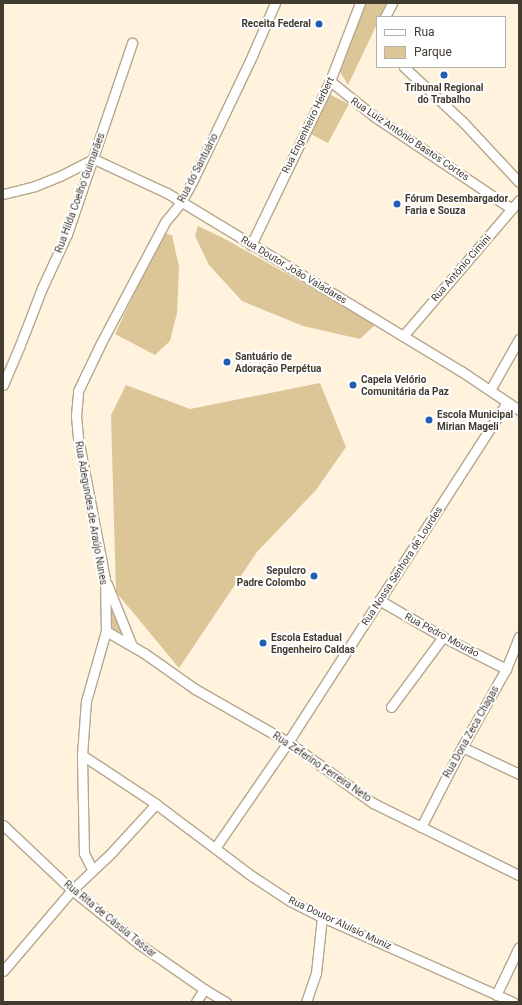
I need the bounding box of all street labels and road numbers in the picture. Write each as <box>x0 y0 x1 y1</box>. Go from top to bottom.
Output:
street label: Rua Engenheiro Herbert <box>279 75 337 175</box>
street label: Rua Luiz Antônio Bastos Cortes <box>349 95 471 183</box>
street label: Rua Hilda Coelho Guimarães <box>53 131 107 255</box>
street label: Rua do Santuário <box>175 131 221 205</box>
street label: Rua Antônio Cimini <box>429 232 493 304</box>
street label: Rua Doutor João Valadares <box>239 234 349 306</box>
street label: Rua Adegundes de Araújo Nunes <box>72 440 110 586</box>
street label: Rua Nossa Senhora de Lourdes <box>359 504 445 628</box>
street label: Rua Pedro Mourão <box>403 610 481 660</box>
street label: Rua Dona Zeca Chagas <box>441 684 501 780</box>
street label: Rua Zeferino Ferreira Neto <box>270 729 374 805</box>
street label: Rua Rita de Cássia Tassar <box>61 878 159 960</box>
street label: Rua Doutor Aluísio Muniz <box>287 894 393 952</box>

